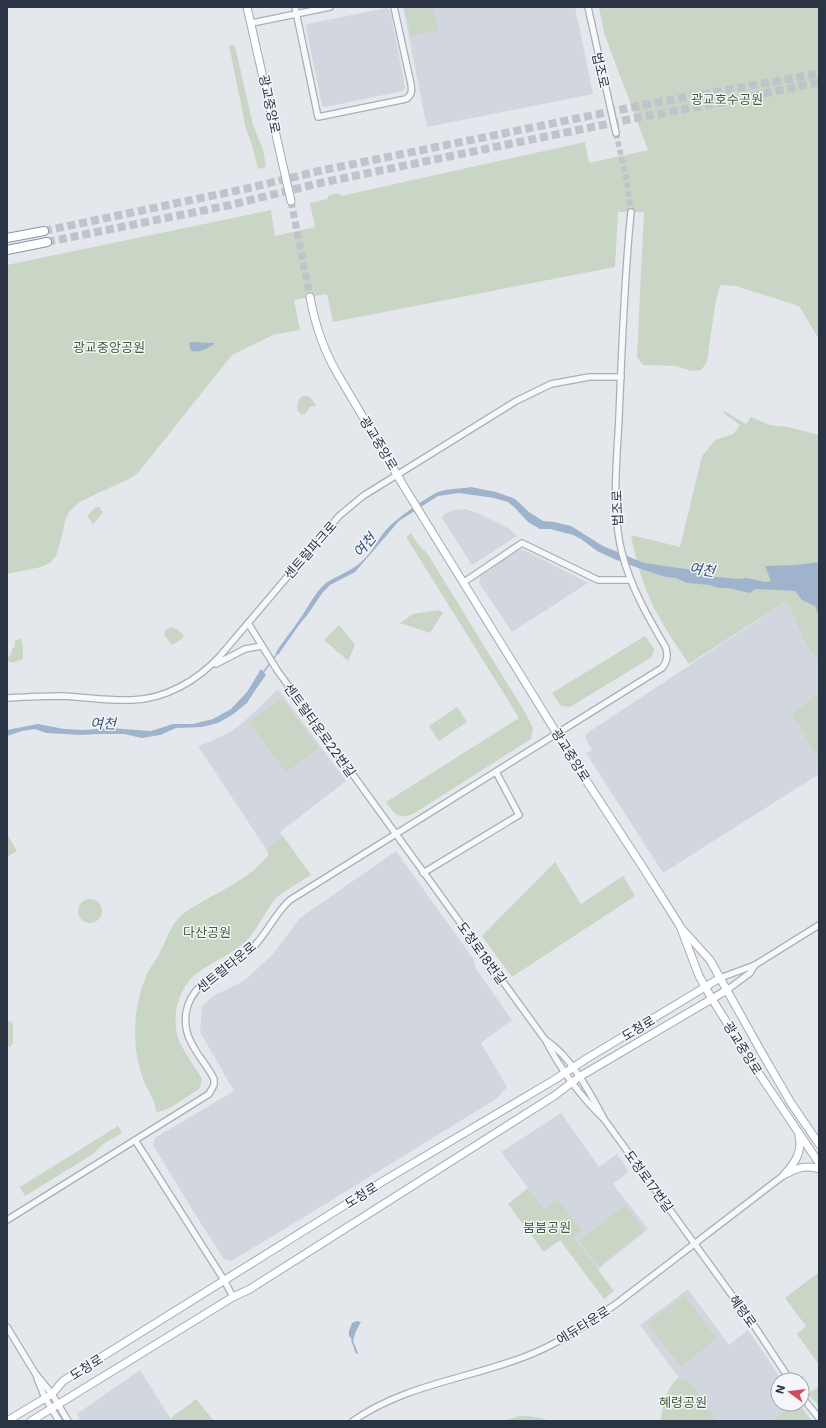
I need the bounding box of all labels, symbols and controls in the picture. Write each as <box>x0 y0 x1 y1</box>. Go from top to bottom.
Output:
street label: 법조로 <box>589 51 613 89</box>
street label: 광교중앙로 <box>256 73 284 135</box>
park label: 광교호수공원 <box>691 91 763 107</box>
park label: 광교중앙공원 <box>73 339 145 355</box>
street label: 광교중앙로 <box>357 413 401 473</box>
street label: 법조로 <box>608 490 626 526</box>
street label: 센트럴파크로 <box>280 518 340 582</box>
water label: 여천 <box>349 529 380 560</box>
water label: 여천 <box>688 559 717 580</box>
street label: 센트럴타운로22번길 <box>281 680 359 780</box>
water label: 여천 <box>90 714 117 732</box>
street label: 광교중앙로 <box>548 725 594 785</box>
street label: 도청로18번길 <box>454 919 510 987</box>
park label: 다산공원 <box>183 924 231 940</box>
street label: 센트럴타운로 <box>193 938 259 996</box>
street label: 도청로 <box>618 1012 658 1044</box>
street label: 광교중앙로 <box>720 1018 766 1078</box>
street label: 도청로17번길 <box>621 1147 677 1215</box>
street label: 도청로 <box>342 1179 380 1211</box>
park label: 붐붐공원 <box>523 1219 571 1235</box>
street label: 혜령로 <box>726 1292 760 1330</box>
street label: 에듀타운로 <box>553 1302 613 1348</box>
street label: 도청로 <box>67 1351 105 1383</box>
north arrow <box>770 1372 810 1412</box>
text: N <box>772 1384 788 1395</box>
park label: 혜령공원 <box>659 1394 707 1410</box>

